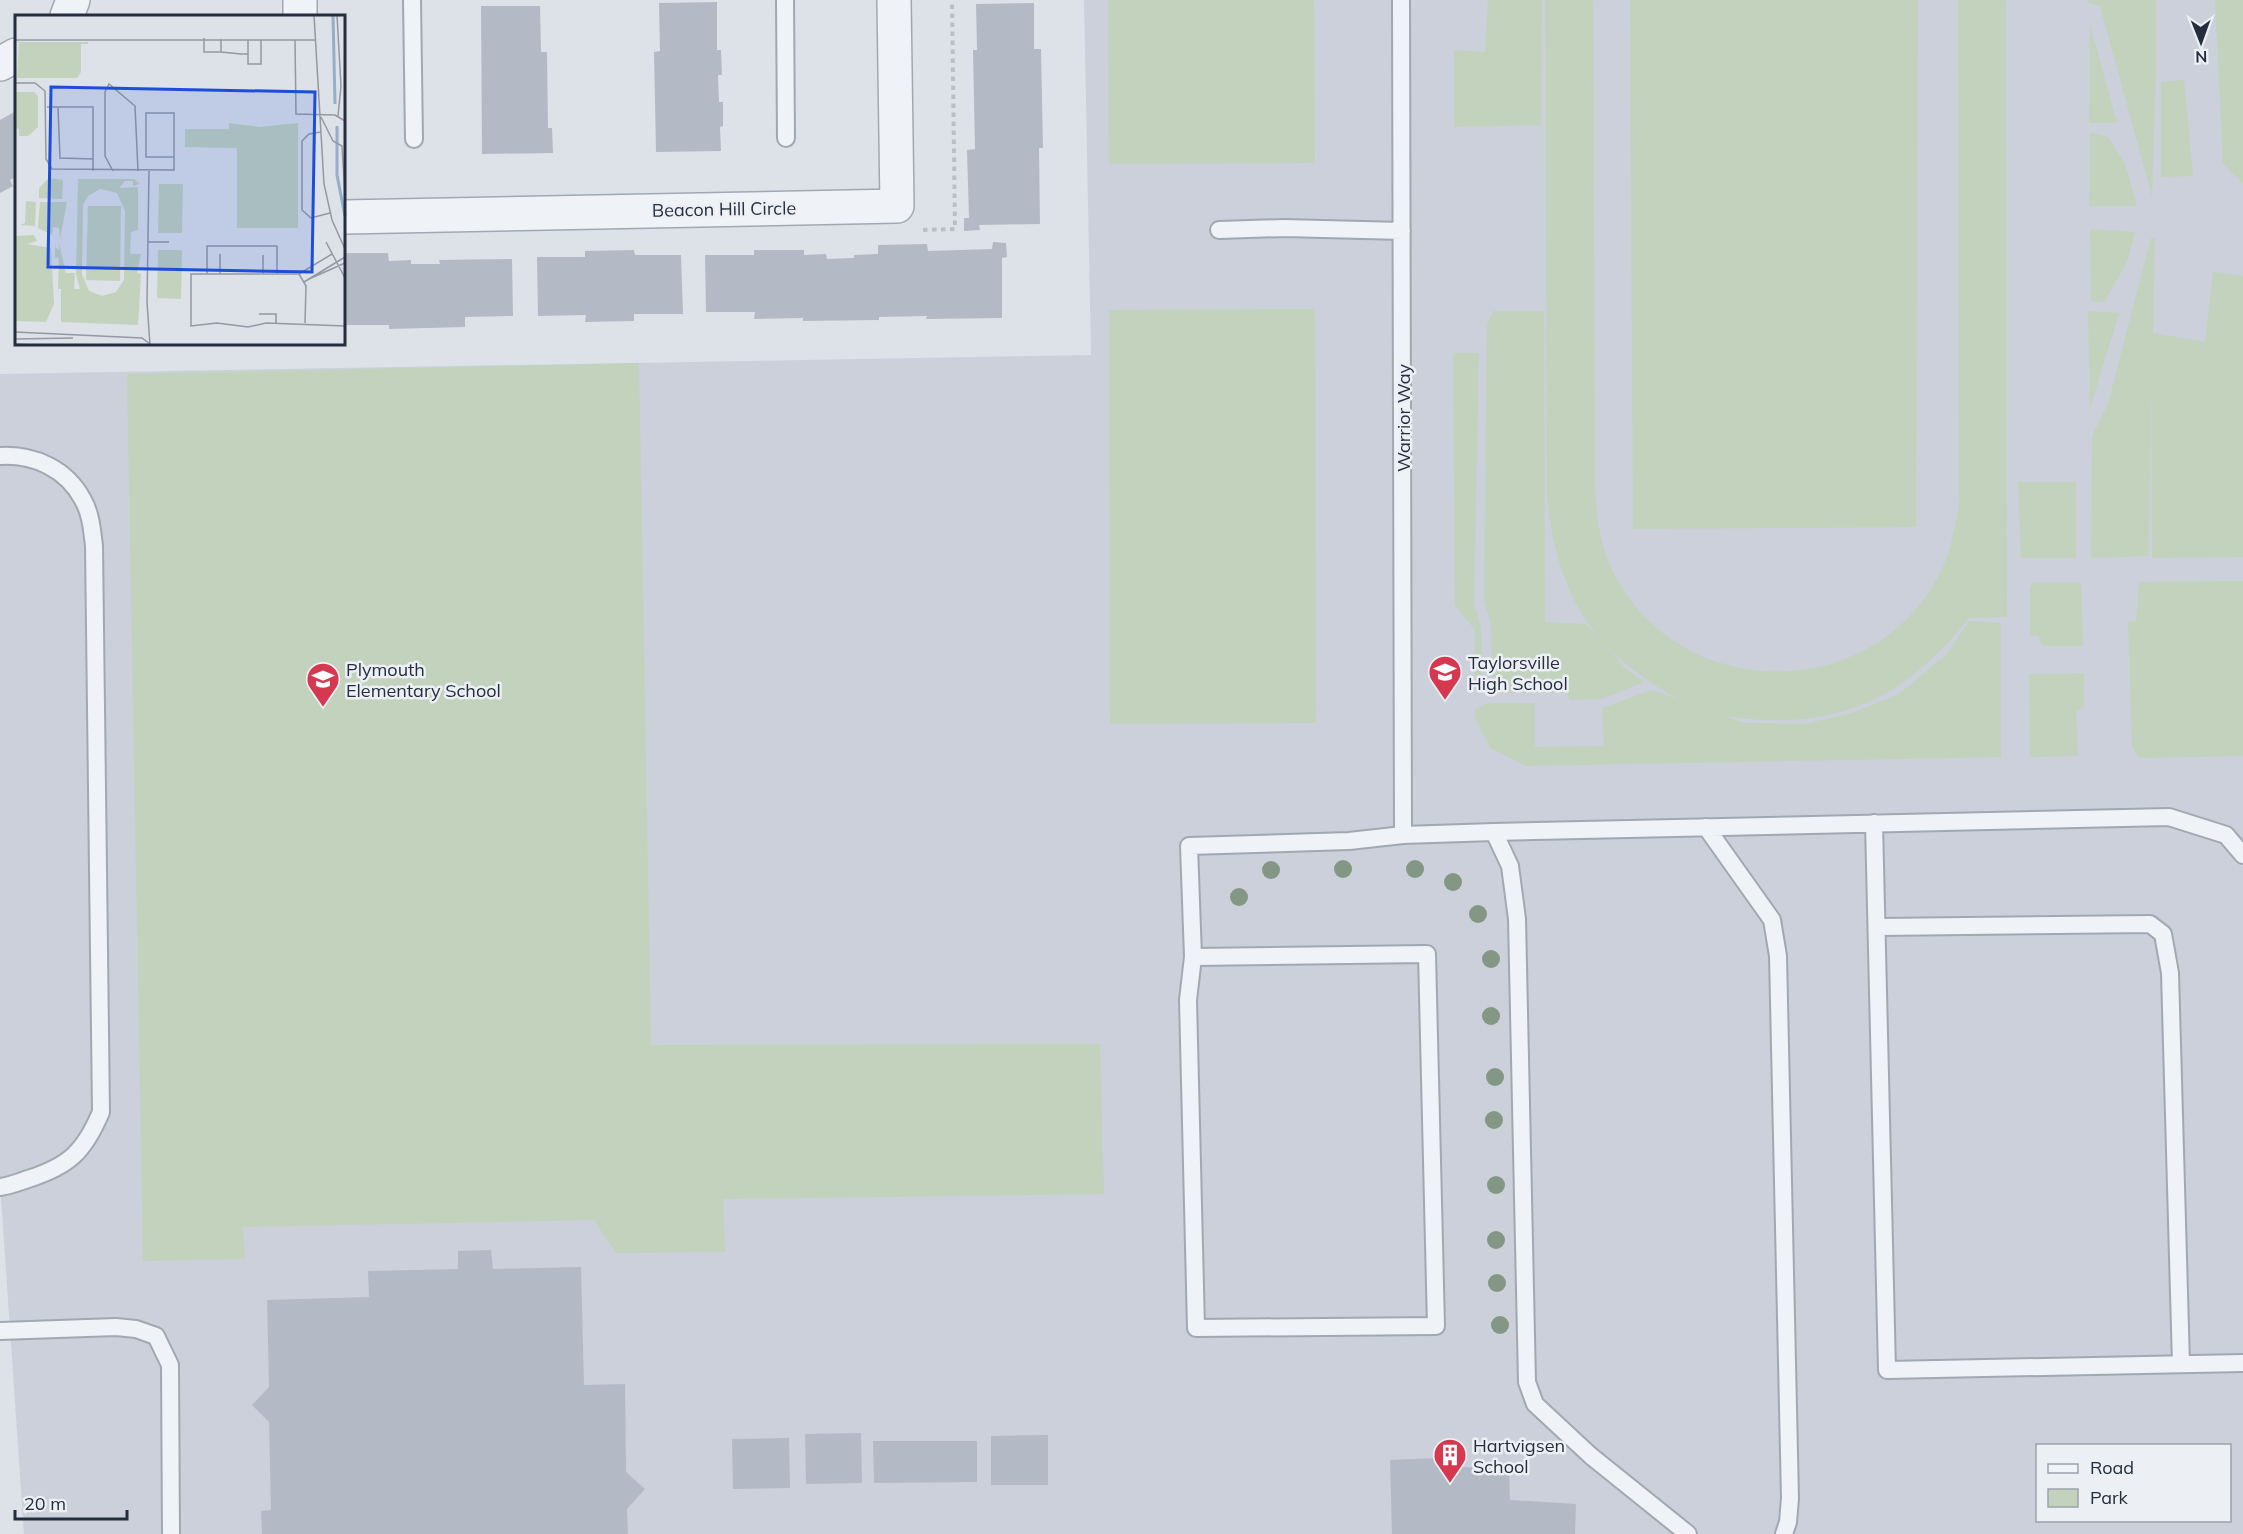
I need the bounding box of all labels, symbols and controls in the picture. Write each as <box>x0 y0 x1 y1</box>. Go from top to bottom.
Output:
north arrow <box>2171 12 2231 72</box>
inset map <box>15 15 345 345</box>
text: N <box>2195 47 2207 67</box>
street label: Beacon Hill Circle <box>652 196 796 222</box>
street label: Warrior Way <box>1392 364 1415 472</box>
place label: Taylorsville High School <box>1468 651 1568 695</box>
school or university icon: Taylorsville High School <box>1427 654 1463 701</box>
place label: Plymouth Elementary School <box>346 658 501 702</box>
school or university icon: Plymouth Elementary School <box>305 661 341 708</box>
place label: Hartvigsen School <box>1473 1434 1565 1478</box>
building icon: Hartvigsen School <box>1432 1437 1468 1484</box>
legend <box>2036 1444 2231 1522</box>
text: Road <box>2090 1456 2134 1479</box>
scale bar <box>15 1483 128 1521</box>
text: Park <box>2090 1486 2129 1509</box>
text: 20 m <box>24 1492 66 1515</box>

